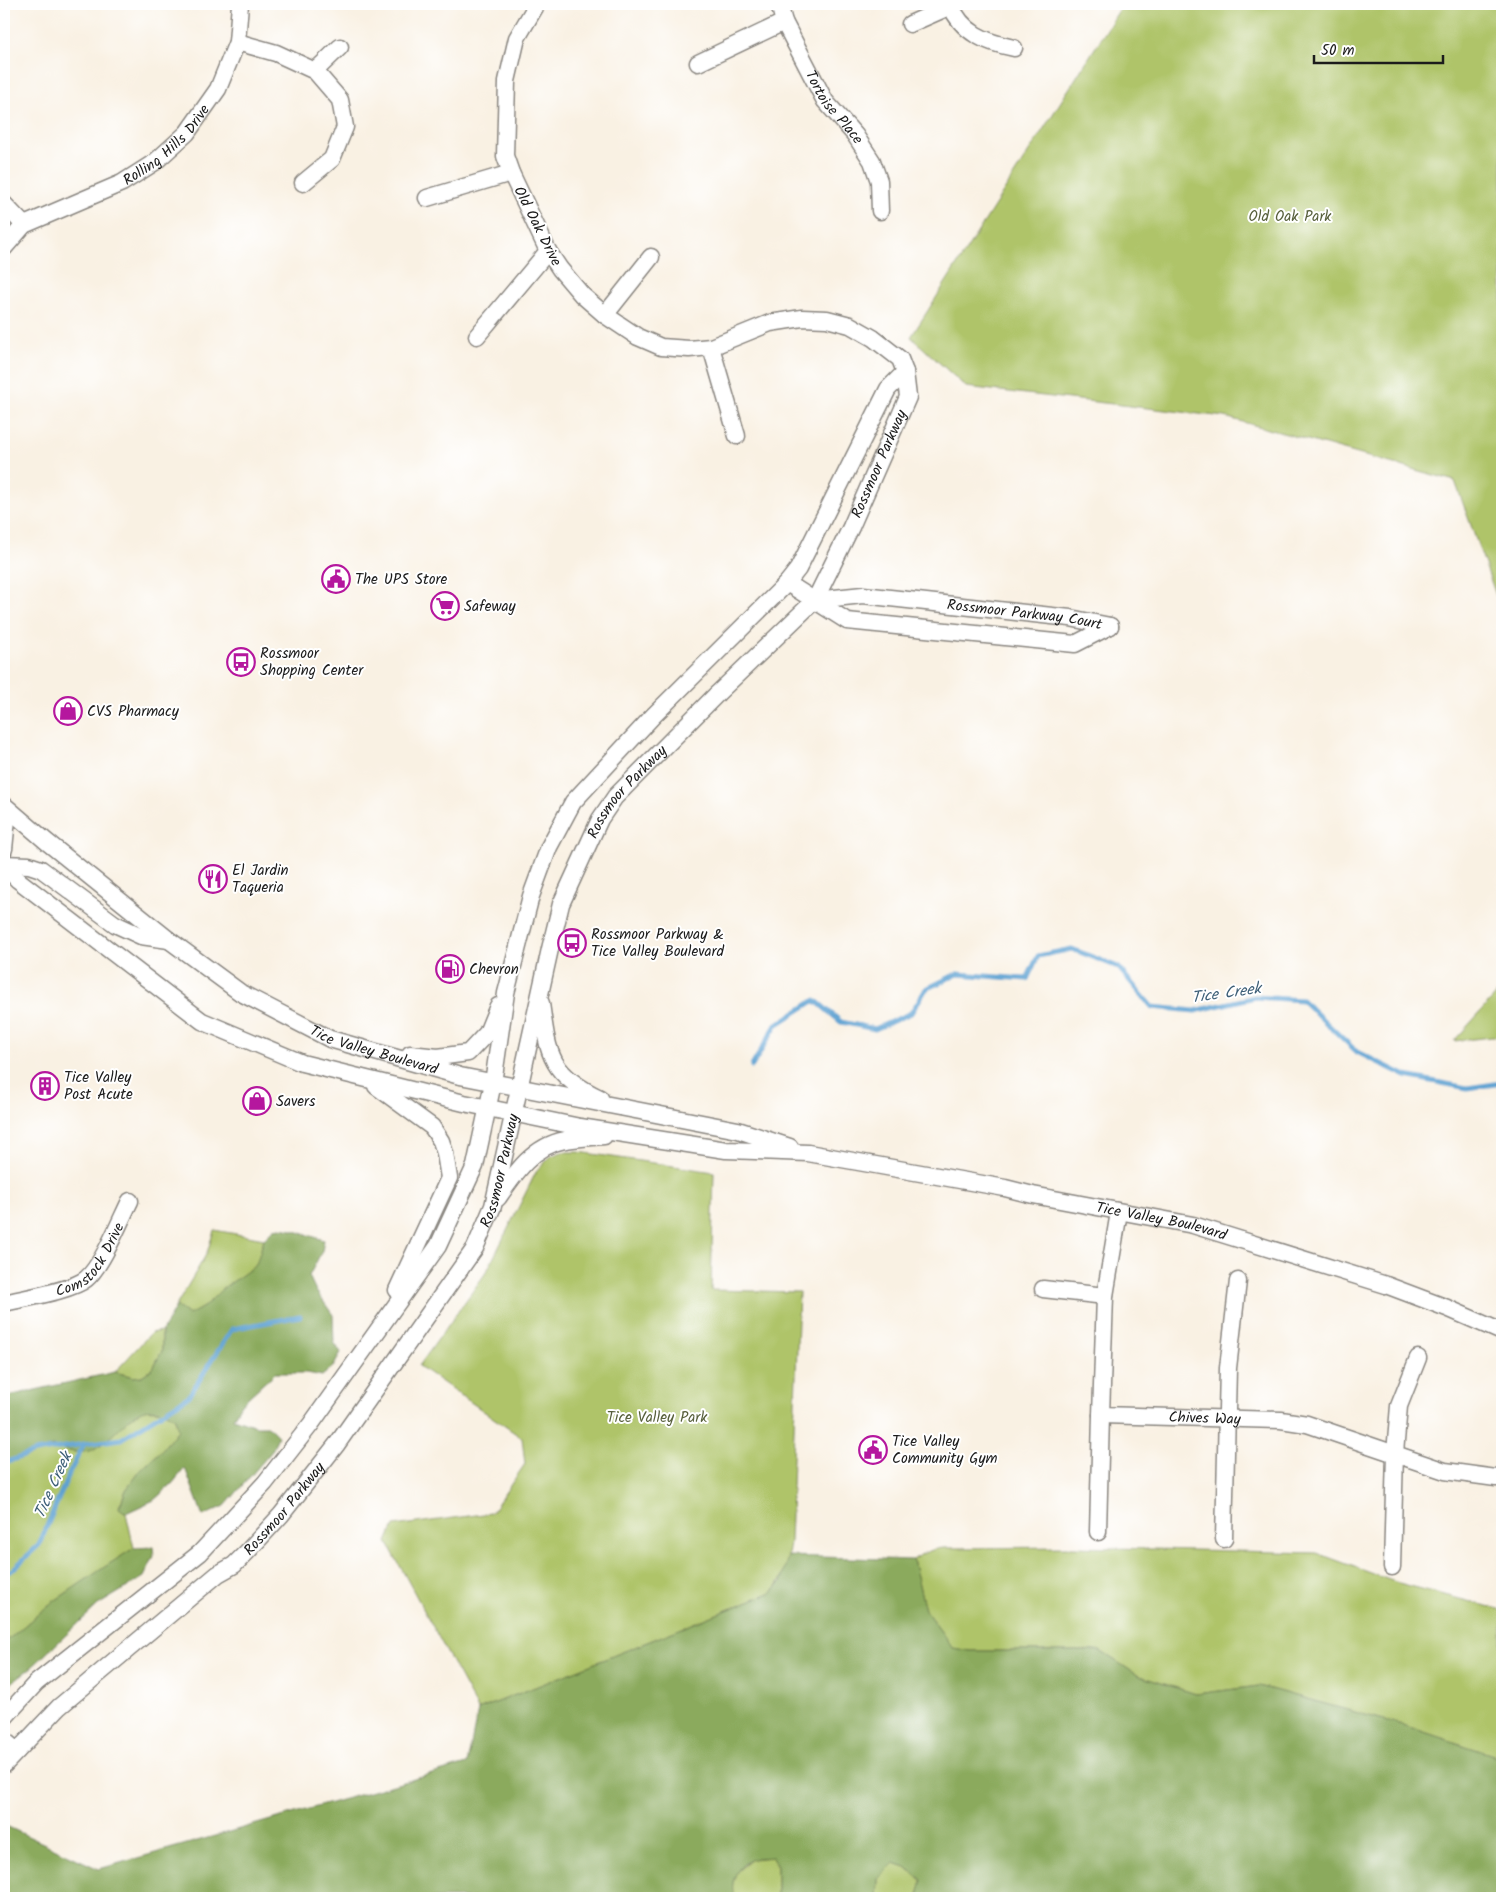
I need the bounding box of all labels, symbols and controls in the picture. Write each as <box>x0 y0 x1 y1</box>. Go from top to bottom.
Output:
scale bar <box>1314 32 1442 64</box>
text: 50 m <box>1321 39 1355 63</box>
street label: Tortoise Place <box>798 66 869 150</box>
street label: Rolling Hills Drive <box>118 100 217 193</box>
street label: Old Oak Drive <box>507 182 568 271</box>
park label: Old Oak Park <box>1249 205 1332 229</box>
street label: Rossmoor Parkway <box>845 405 914 522</box>
public building icon: The UPS Store <box>321 564 351 594</box>
place label: The UPS Store <box>355 568 447 592</box>
supermarket icon: Safeway <box>430 591 460 621</box>
street label: Rossmoor Parkway Court <box>946 593 1104 637</box>
place label: Safeway <box>464 595 517 619</box>
place label: Rossmoor Shopping Center <box>260 642 364 683</box>
bus stop icon: Rossmoor Shopping Center <box>226 647 256 677</box>
shop icon: CVS Pharmacy <box>53 696 83 726</box>
place label: CVS Pharmacy <box>87 700 180 724</box>
street label: Rossmoor Parkway <box>582 739 674 843</box>
place label: El Jardin Taqueria <box>232 859 289 900</box>
restaurant icon: El Jardin Taqueria <box>198 864 228 894</box>
place label: Rossmoor Parkway & Tice Valley Boulevard <box>591 923 725 964</box>
bus stop icon: Rossmoor Parkway & Tice Valley Boulevard <box>557 928 587 958</box>
fuel station icon: Chevron <box>435 954 465 984</box>
place label: Chevron <box>469 958 519 982</box>
water label: Tice Creek <box>1190 976 1265 1011</box>
street label: Tice Valley Boulevard <box>305 1019 441 1082</box>
place label: Tice Valley Post Acute <box>64 1066 133 1107</box>
building icon: Tice Valley Post Acute <box>30 1071 60 1101</box>
shop icon: Savers <box>242 1086 272 1116</box>
place label: Savers <box>276 1090 316 1114</box>
street label: Rossmoor Parkway <box>474 1111 526 1232</box>
street label: Tice Valley Boulevard <box>1094 1196 1230 1248</box>
street label: Comstock Drive <box>53 1219 131 1304</box>
park label: Tice Valley Park <box>607 1406 708 1430</box>
street label: Chives Way <box>1168 1406 1242 1432</box>
place label: Tice Valley Community Gym <box>892 1430 997 1471</box>
public building icon: Tice Valley Community Gym <box>858 1435 888 1465</box>
water label: Tice Creek <box>28 1446 80 1523</box>
street label: Rossmoor Parkway <box>238 1456 332 1562</box>

